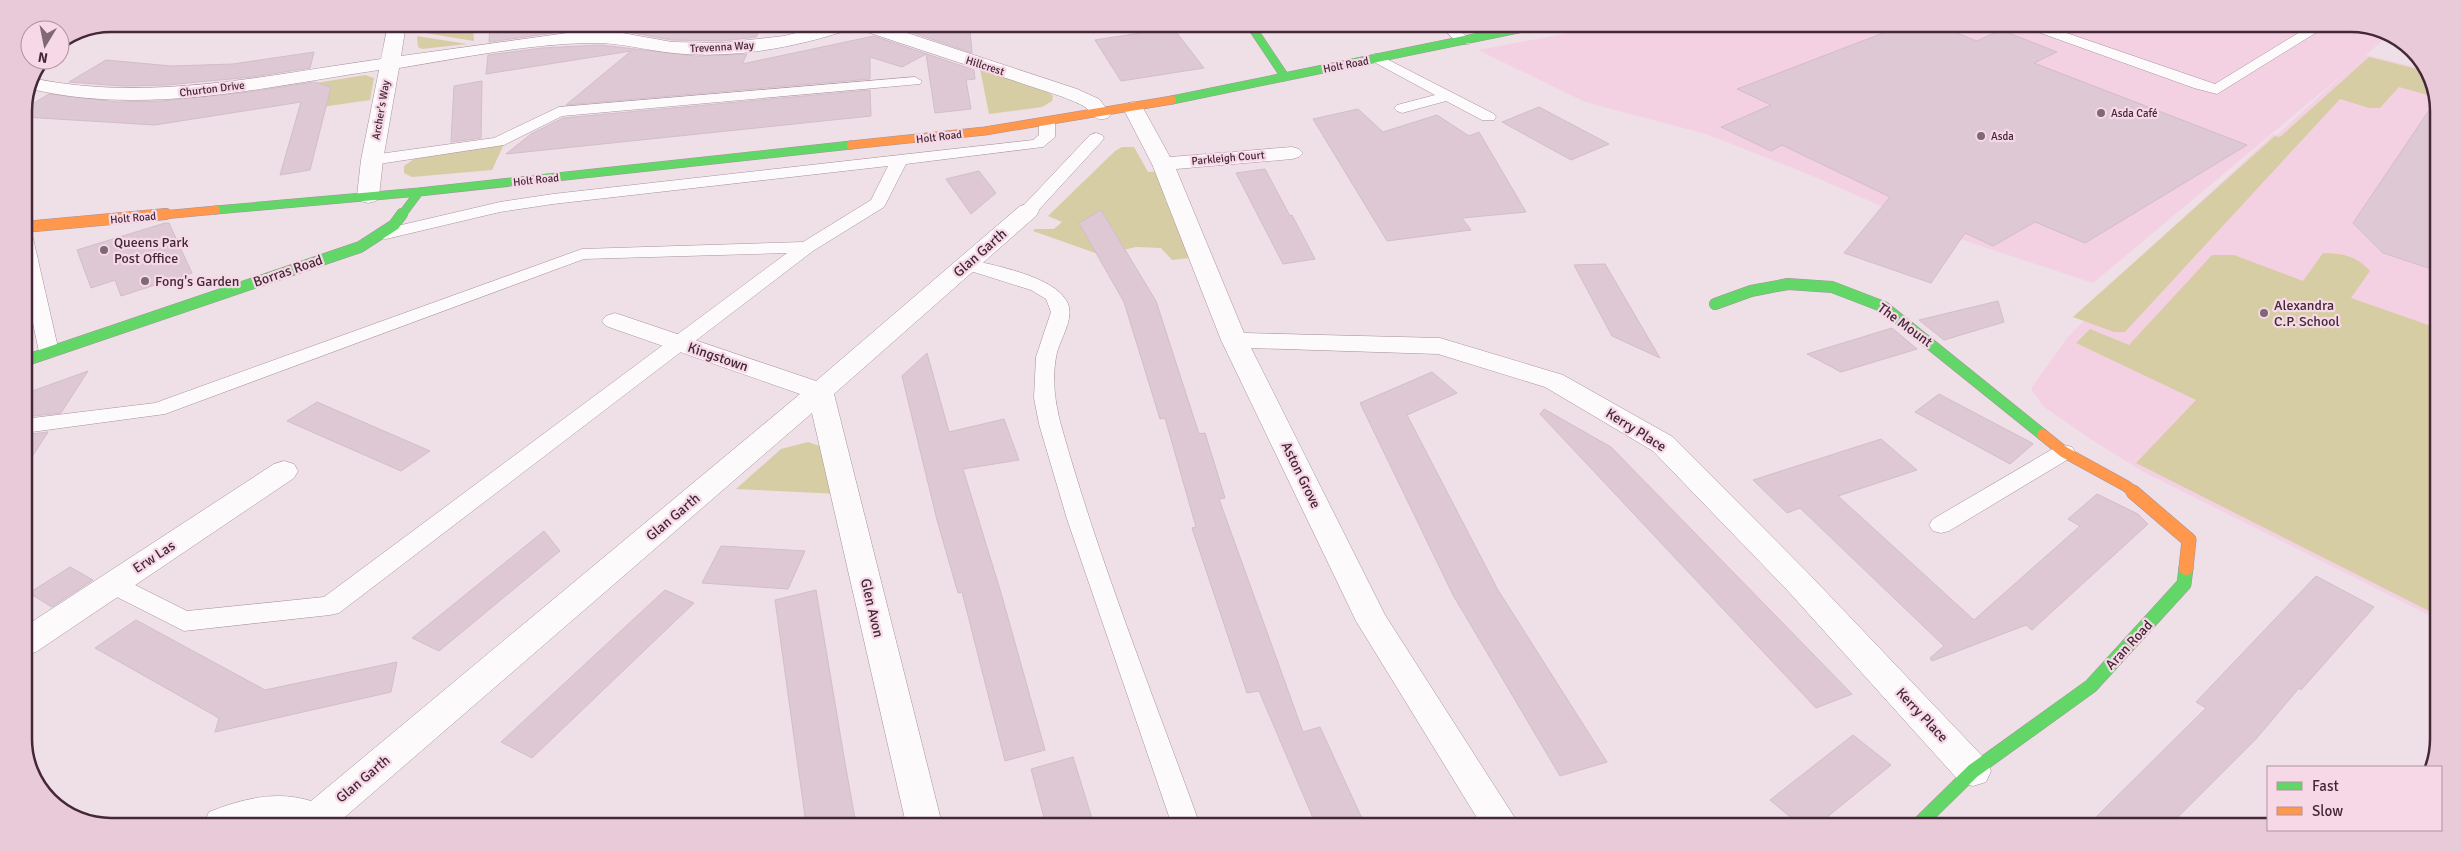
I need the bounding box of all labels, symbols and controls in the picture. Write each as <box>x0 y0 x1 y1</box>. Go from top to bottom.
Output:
north arrow <box>20 20 70 70</box>
street label: Trevenna Way <box>690 39 755 55</box>
text: N <box>37 48 49 67</box>
street label: Hillcrest <box>964 54 1006 78</box>
street label: Holt Road <box>1322 54 1370 76</box>
street label: Archer's Way <box>369 78 393 141</box>
street label: Churton Drive <box>179 79 245 99</box>
marker: Asda Café <box>2095 107 2107 119</box>
place label: Asda Café <box>2111 107 2158 120</box>
street label: Holt Road <box>915 128 963 146</box>
marker: Asda <box>1975 130 1987 142</box>
place label: Asda <box>1991 130 2014 143</box>
street label: Parkleigh Court <box>1191 148 1265 168</box>
street label: Holt Road <box>512 171 560 189</box>
street label: Holt Road <box>110 210 157 226</box>
street label: Glan Garth <box>950 225 1010 281</box>
place label: Queens Park Post Office <box>114 234 189 267</box>
marker: Queens Park Post Office <box>98 244 110 256</box>
street label: Borras Road <box>251 251 325 291</box>
place label: Fong's Garden <box>155 273 239 290</box>
marker: Fong's Garden <box>139 275 151 287</box>
place label: Alexandra C.P. School <box>2274 297 2340 330</box>
street label: The Mount <box>1874 299 1936 351</box>
marker: Alexandra C.P. School <box>2258 307 2270 319</box>
street label: Kingstown <box>685 339 751 375</box>
street label: Kerry Place <box>1603 405 1669 455</box>
street label: Aston Grove <box>1278 439 1324 511</box>
street label: Glan Garth <box>643 490 703 544</box>
street label: Erw Las <box>130 537 178 577</box>
street label: Glen Avon <box>857 577 887 639</box>
street label: Aran Road <box>2102 617 2156 673</box>
street label: Kerry Place <box>1893 684 1951 746</box>
street label: Glan Garth <box>333 752 393 806</box>
legend <box>2267 766 2442 831</box>
text: Fast <box>2312 777 2339 795</box>
text: Slow <box>2312 802 2343 820</box>

